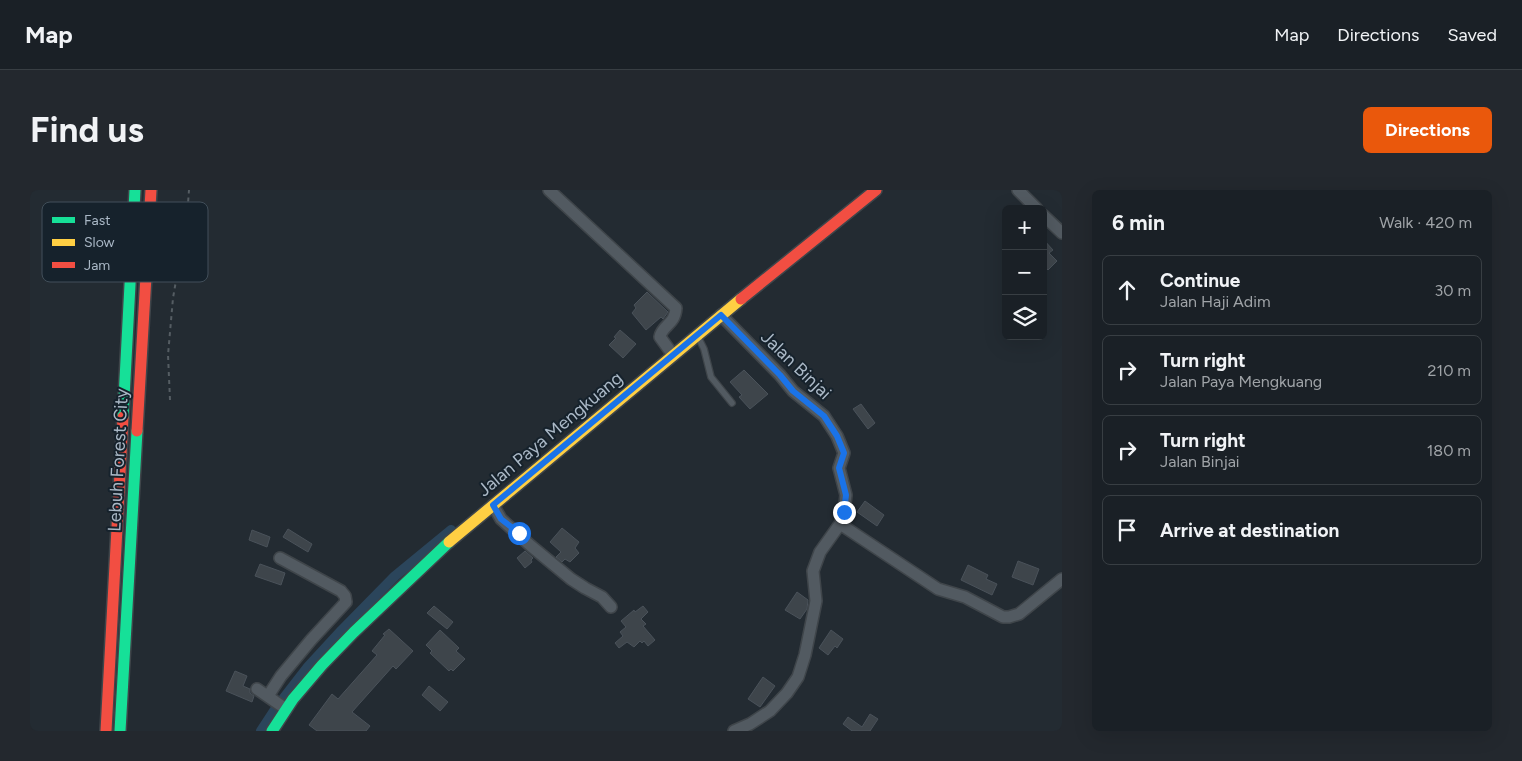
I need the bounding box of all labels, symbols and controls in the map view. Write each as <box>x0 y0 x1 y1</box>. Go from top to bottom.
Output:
text: Map <box>25 20 73 49</box>
text: Map <box>1274 24 1309 46</box>
text: Directions <box>1337 24 1419 46</box>
text: Saved <box>1447 24 1497 46</box>
button: Directions <box>1363 107 1492 153</box>
text: Find us <box>30 109 144 151</box>
legend <box>42 202 208 282</box>
map controls <box>1002 205 1047 340</box>
button: + <box>1002 205 1047 250</box>
text: 6 min <box>1112 210 1165 235</box>
text: Fast <box>84 212 110 229</box>
text: Walk · 420 m <box>1379 213 1472 232</box>
text: Slow <box>84 234 115 251</box>
button: − <box>1002 250 1047 295</box>
text: Jam <box>84 257 110 274</box>
text: Continue <box>1160 269 1240 292</box>
icon: ahead <box>1113 276 1141 304</box>
text: 30 m <box>1434 281 1471 300</box>
text: Jalan Haji Adim <box>1160 292 1271 311</box>
button: layers <box>1002 295 1047 340</box>
street label: Jalan Binjai <box>756 326 836 404</box>
text: Turn right <box>1160 349 1246 372</box>
icon: right <box>1113 356 1141 384</box>
text: 210 m <box>1428 361 1471 380</box>
street label: Jalan Paya Mengkuang <box>473 367 627 501</box>
text: Jalan Paya Mengkuang <box>1160 372 1322 391</box>
street label: Lebuh Forest City <box>103 387 133 532</box>
text: Turn right <box>1160 429 1246 452</box>
icon: right <box>1113 436 1141 464</box>
text: 180 m <box>1427 441 1471 460</box>
text: Jalan Binjai <box>1160 452 1240 471</box>
route end <box>833 501 856 524</box>
icon: arrive <box>1113 516 1141 544</box>
text: Arrive at destination <box>1160 519 1339 542</box>
route start <box>508 522 531 545</box>

